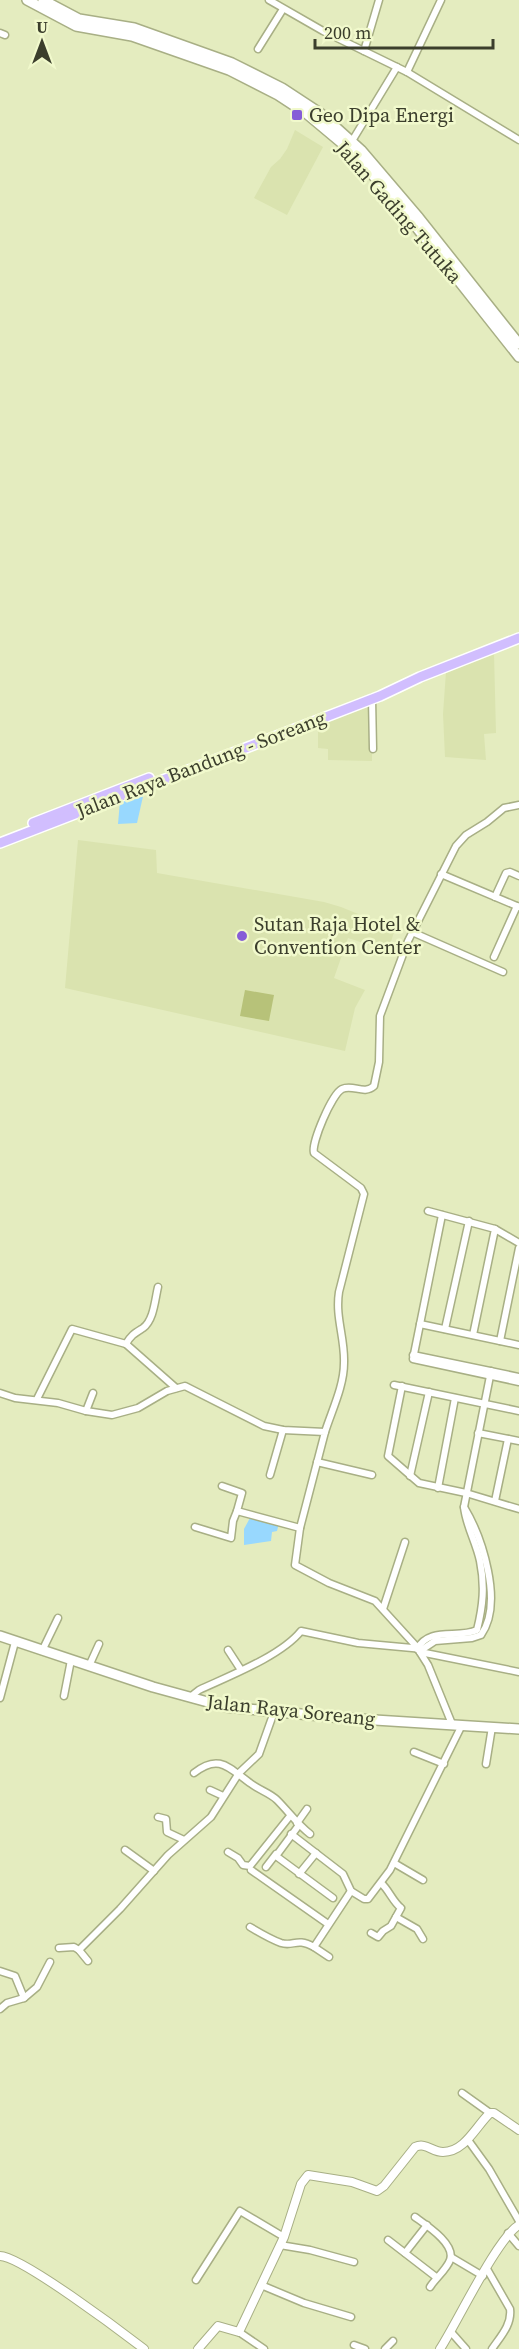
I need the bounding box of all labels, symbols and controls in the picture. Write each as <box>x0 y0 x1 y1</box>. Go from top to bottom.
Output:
north arrow <box>12 12 72 72</box>
scale bar <box>315 12 494 50</box>
text: U <box>36 16 48 38</box>
text: 200 m <box>324 20 371 45</box>
place label: Geo Dipa Energi <box>309 101 454 129</box>
marker: Geo Dipa Energi <box>290 108 304 122</box>
street label: Jalan Gading Tutuka <box>329 134 469 290</box>
street label: Jalan Raya Bandung - Soreang <box>71 703 330 825</box>
place label: Sutan Raja Hotel & Convention Center <box>254 910 422 961</box>
marker: Sutan Raja Hotel & Convention Center <box>235 929 249 943</box>
street label: Jalan Raya Soreang <box>204 1687 377 1733</box>

